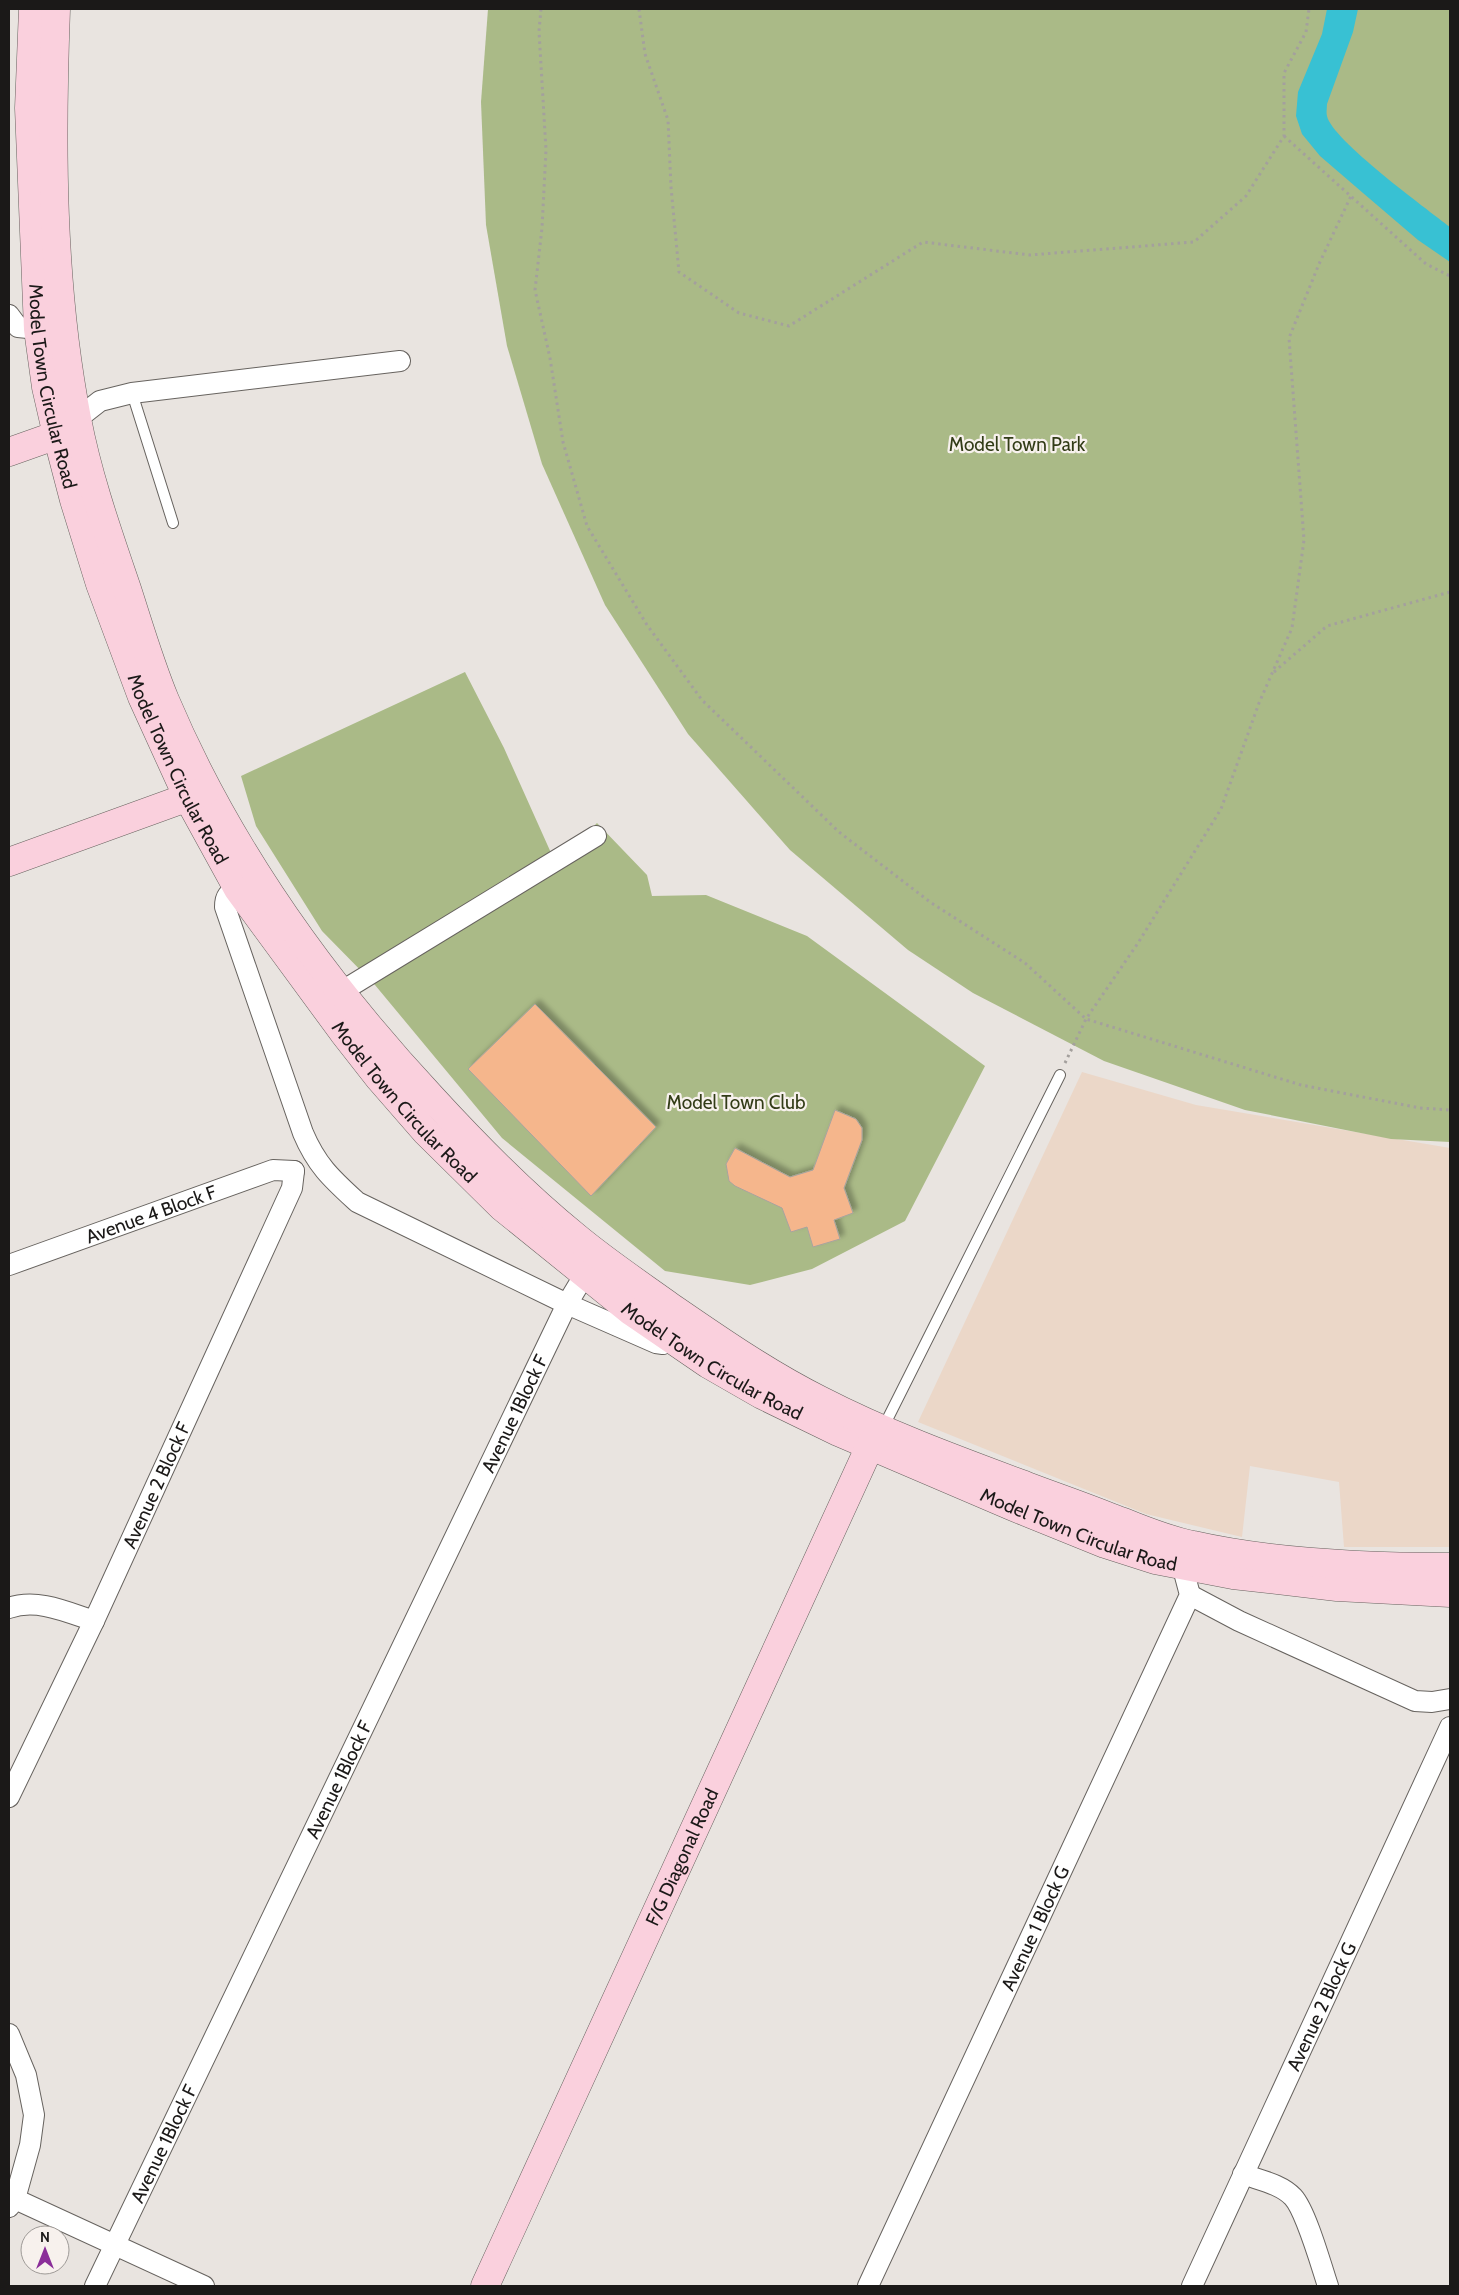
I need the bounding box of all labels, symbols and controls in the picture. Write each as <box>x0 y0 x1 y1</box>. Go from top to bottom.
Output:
street label: Model Town Circular Road <box>25 283 82 491</box>
park label: Model Town Park <box>949 433 1086 456</box>
street label: Model Town Circular Road <box>123 671 233 868</box>
street label: Model Town Circular Road <box>327 1016 482 1187</box>
park label: Model Town Club <box>666 1091 806 1114</box>
street label: Avenue 4 Block F <box>83 1180 220 1248</box>
street label: Model Town Circular Road <box>617 1297 807 1425</box>
street label: Avenue 1Block F <box>476 1351 553 1476</box>
street label: Avenue 2 Block F <box>117 1418 195 1552</box>
street label: Model Town Circular Road <box>977 1483 1179 1576</box>
street label: Avenue 1Block F <box>300 1717 377 1842</box>
street label: F/G Diagonal Road <box>640 1785 723 1929</box>
street label: Avenue 1 Block G <box>996 1862 1074 1994</box>
street label: Avenue 2 Block G <box>1281 1938 1361 2074</box>
street label: Avenue 1Block F <box>125 2081 202 2206</box>
north arrow <box>20 2225 70 2275</box>
text: N <box>40 2228 50 2246</box>

